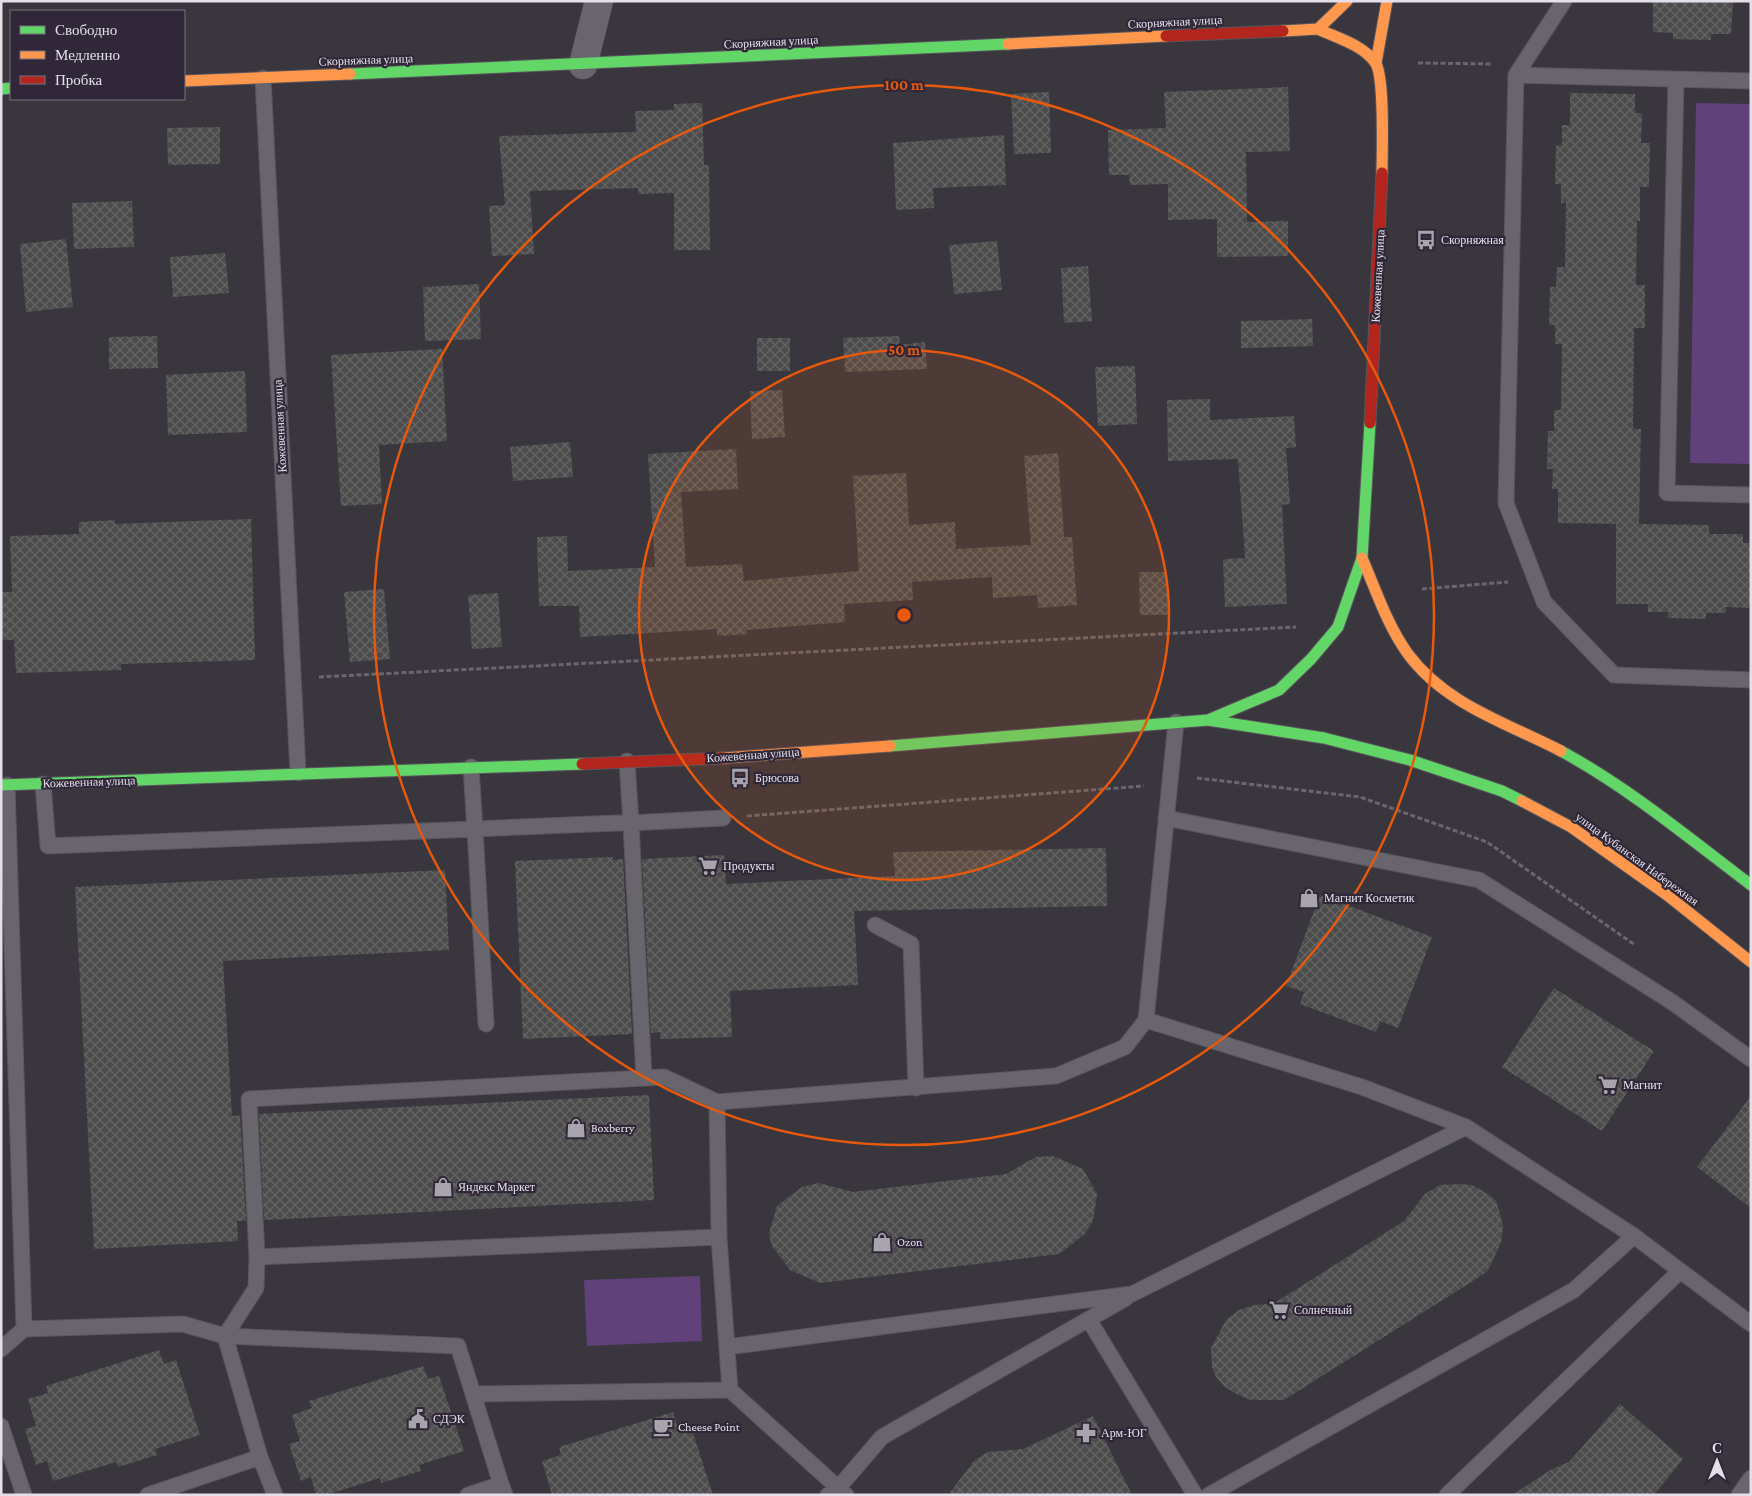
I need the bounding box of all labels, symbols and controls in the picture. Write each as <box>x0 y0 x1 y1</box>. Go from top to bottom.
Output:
legend <box>10 10 185 100</box>
street label: Скорняжная улица <box>1127 12 1223 31</box>
text: Свободно <box>55 22 117 38</box>
street label: Скорняжная улица <box>723 32 819 51</box>
text: Медленно <box>55 47 120 63</box>
street label: Скорняжная улица <box>318 51 414 69</box>
text: Пробка <box>55 72 103 88</box>
text: 100 m <box>884 77 924 93</box>
street label: Кожевенная улица <box>1369 228 1387 323</box>
bus stop icon: Скорняжная <box>1415 229 1437 251</box>
place label: Скорняжная <box>1441 233 1504 247</box>
text: 50 m <box>888 342 920 358</box>
street label: Кожевенная улица <box>271 378 289 473</box>
centre of rings <box>895 606 913 624</box>
street label: Кожевенная улица <box>706 745 801 765</box>
bus stop icon: Брюсова <box>729 767 751 789</box>
place label: Брюсова <box>755 771 800 785</box>
street label: Кожевенная улица <box>42 773 136 791</box>
street label: улица Кубанская Набережная <box>1573 810 1702 909</box>
supermarket icon: Продукты <box>697 855 719 877</box>
place label: Продукты <box>723 859 774 873</box>
shop icon: Магнит Косметик <box>1298 887 1320 909</box>
place label: Магнит Косметик <box>1324 891 1415 905</box>
supermarket icon: Магнит <box>1597 1074 1619 1096</box>
place label: Магнит <box>1623 1078 1663 1092</box>
shop icon: Boxberry <box>565 1117 587 1139</box>
place label: Boxberry <box>591 1121 635 1135</box>
shop icon: Яндекс Маркет <box>432 1176 454 1198</box>
place label: Яндекс Маркет <box>458 1180 536 1194</box>
shop icon: Ozon <box>871 1231 893 1253</box>
place label: Ozon <box>897 1235 923 1249</box>
supermarket icon: Солнечный <box>1268 1299 1290 1321</box>
place label: Солнечный <box>1294 1303 1353 1317</box>
public building icon: СДЭК <box>407 1408 429 1430</box>
place label: СДЭК <box>433 1412 466 1426</box>
cafe icon: Cheese Point <box>652 1416 674 1438</box>
place label: Cheese Point <box>678 1420 741 1434</box>
pharmacy icon: Арм-ЮГ <box>1075 1422 1097 1444</box>
place label: Арм-ЮГ <box>1101 1426 1147 1440</box>
north arrow <box>1692 1436 1742 1486</box>
text: С <box>1712 1440 1722 1456</box>

